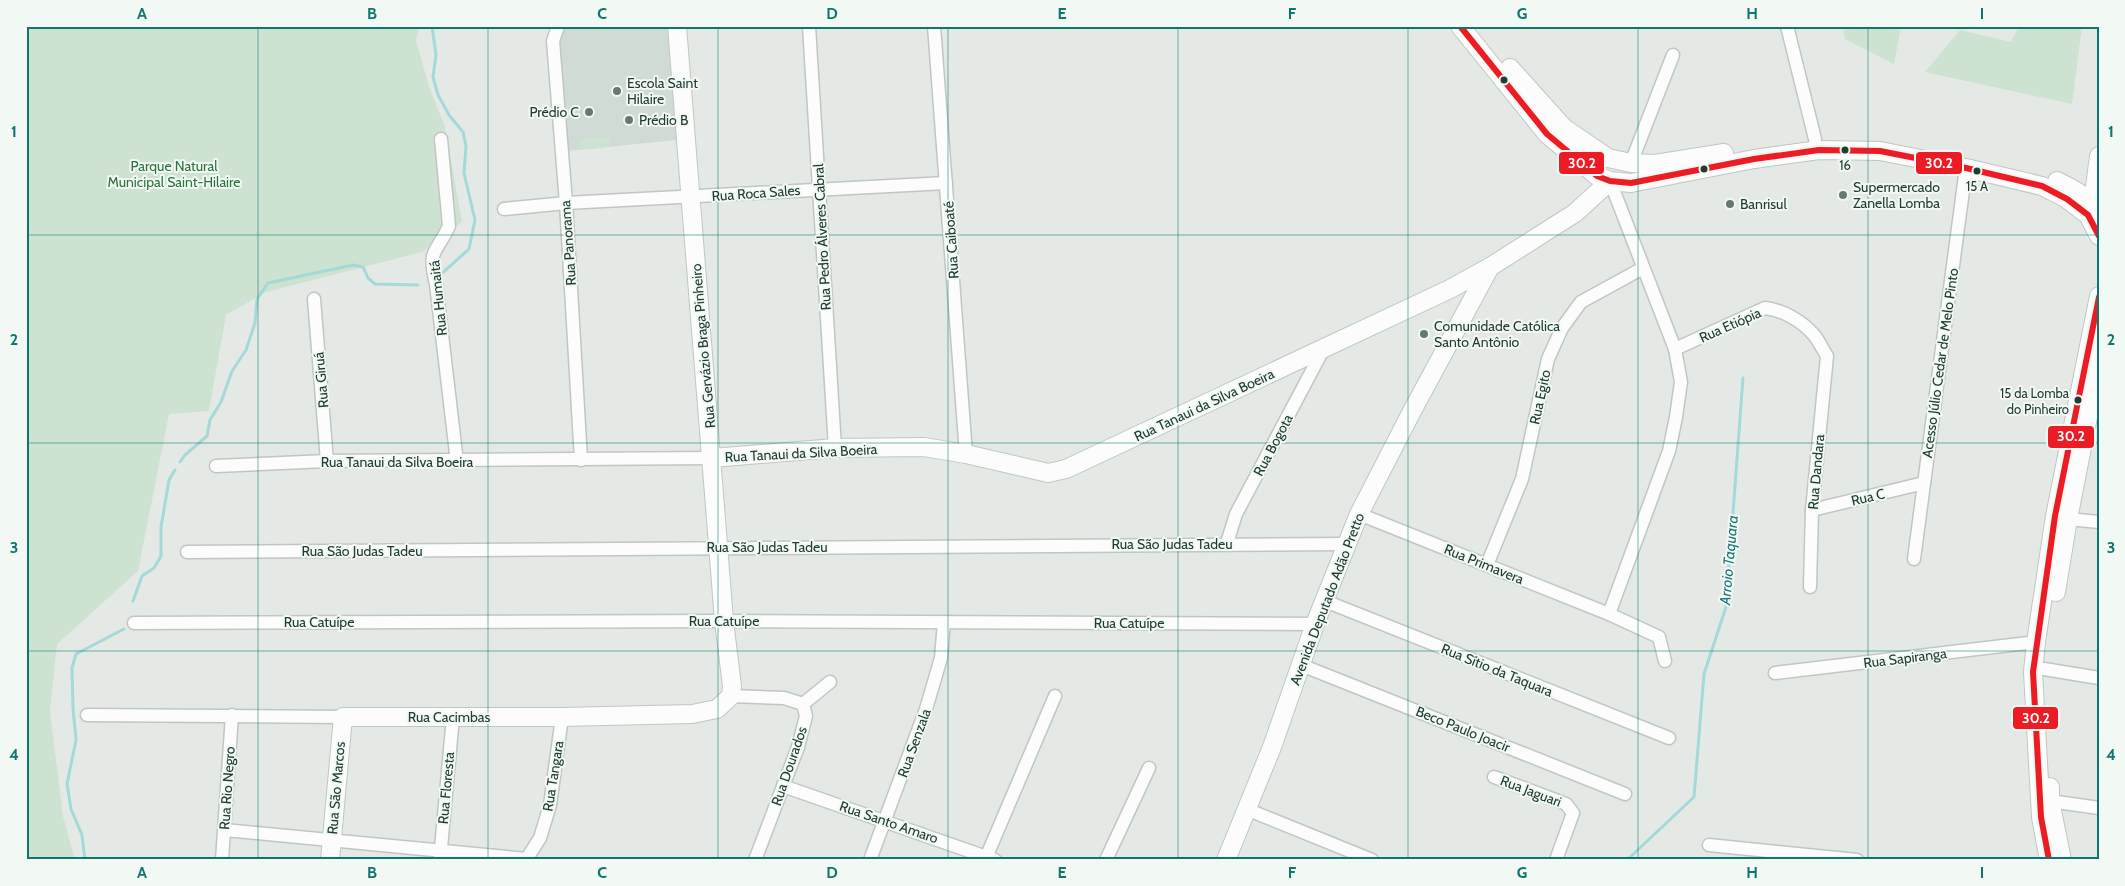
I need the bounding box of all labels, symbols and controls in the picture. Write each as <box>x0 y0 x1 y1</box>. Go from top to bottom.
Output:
text: A <box>137 4 147 23</box>
text: B <box>367 4 377 23</box>
text: C <box>597 4 607 23</box>
text: D <box>826 4 838 23</box>
text: E <box>1057 4 1067 23</box>
text: F <box>1288 4 1297 23</box>
text: G <box>1517 4 1527 23</box>
text: H <box>1746 4 1758 23</box>
text: I <box>1980 4 1984 23</box>
place label: Escola Saint Hilaire <box>627 74 698 108</box>
unlabelled marker <box>1499 75 1509 85</box>
marker: Escola Saint Hilaire <box>611 85 623 97</box>
place label: Prédio C <box>529 103 579 121</box>
marker: Prédio C <box>583 106 595 118</box>
place label: Prédio B <box>639 111 688 129</box>
marker: Prédio B <box>623 114 635 126</box>
text: 1 <box>11 122 17 141</box>
text: 1 <box>2108 122 2114 141</box>
marker: 16 <box>1840 145 1850 155</box>
line badge: 30.2 <box>1558 151 1605 175</box>
line badge: 30.2 <box>1915 151 1963 175</box>
text: 30.2 <box>1568 154 1596 172</box>
text: 30.2 <box>1925 154 1953 172</box>
park label: Parque Natural Municipal Saint-Hilaire <box>108 157 241 191</box>
place label: 16 <box>1839 157 1851 173</box>
street label: Rua Pedro Álveres Cabral <box>809 163 835 311</box>
unlabelled marker <box>1699 164 1709 174</box>
marker: 15 A <box>1972 166 1982 176</box>
place label: Supermercado Zanella Lomba <box>1853 178 1940 212</box>
place label: 15 A <box>1966 178 1988 194</box>
street label: Rua Roca Sales <box>711 181 801 205</box>
marker: Supermercado Zanella Lomba <box>1837 189 1849 201</box>
place label: Banrisul <box>1740 195 1787 213</box>
marker: Banrisul <box>1724 198 1736 210</box>
street label: Rua Panorama <box>556 199 580 286</box>
street label: Rua Caiboaté <box>939 201 963 279</box>
street label: Rua Humaitá <box>425 259 451 337</box>
street label: Rua Gervázio Braga Pinheiro <box>687 263 719 429</box>
street label: Acesso Júlio Cedar de Melo Pinto <box>1918 267 1962 459</box>
street label: Rua Etiópia <box>1696 303 1764 347</box>
place label: Comunidade Católica Santo Antônio <box>1434 317 1560 351</box>
marker: Comunidade Católica Santo Antônio <box>1418 328 1430 340</box>
text: 2 <box>10 330 18 349</box>
text: 2 <box>2107 330 2115 349</box>
street label: Rua Giruá <box>310 351 332 409</box>
street label: Rua Tanaui da Silva Boeira <box>1131 364 1277 445</box>
street label: Rua Egito <box>1525 368 1555 426</box>
place label: 15 da Lomba do Pinheiro <box>2000 385 2070 417</box>
marker: 15 da Lomba do Pinheiro <box>2073 395 2083 405</box>
street label: Rua Bogota <box>1249 411 1297 479</box>
line badge: 30.2 <box>2047 425 2095 449</box>
text: 30.2 <box>2057 427 2085 445</box>
street label: Rua Dandara <box>1804 433 1828 510</box>
street label: Rua Tanaui da Silva Boeira <box>724 440 878 466</box>
street label: Rua Tanaui da Silva Boeira <box>321 453 474 471</box>
street label: Rua C <box>1849 484 1887 510</box>
street label: Avenida Deputado Adão Pretto <box>1286 510 1368 688</box>
water label: Arroio Taquara <box>1716 514 1742 607</box>
street label: Rua São Judas Tadeu <box>1111 535 1233 553</box>
text: 3 <box>10 538 18 557</box>
street label: Rua São Judas Tadeu <box>706 538 828 556</box>
text: 3 <box>2107 538 2115 557</box>
street label: Rua Primavera <box>1441 540 1527 588</box>
street label: Rua São Judas Tadeu <box>301 542 423 560</box>
street label: Rua Catuípe <box>689 612 759 630</box>
street label: Rua Catuípe <box>284 613 354 631</box>
street label: Rua Catuípe <box>1094 614 1164 632</box>
street label: Rua Sítio da Taquara <box>1438 639 1556 701</box>
street label: Rua Sapiranga <box>1862 644 1948 672</box>
street label: Beco Paulo Joacir <box>1413 702 1513 756</box>
street label: Rua Senzala <box>893 706 935 780</box>
line badge: 30.2 <box>2012 706 2059 730</box>
street label: Rua Cacimbas <box>408 708 491 726</box>
text: 30.2 <box>2022 709 2050 727</box>
street label: Rua Dourados <box>767 724 811 808</box>
street label: Rua Tangara <box>539 739 568 813</box>
street label: Rua São Marcos <box>323 741 349 835</box>
text: 4 <box>9 745 19 764</box>
street label: Rua Rio Negro <box>215 745 239 830</box>
text: 4 <box>2106 745 2116 764</box>
street label: Rua Floresta <box>434 751 458 825</box>
street label: Rua Jaguari <box>1498 771 1564 811</box>
street label: Rua Santo Amaro <box>837 797 941 847</box>
text: A <box>137 863 147 882</box>
text: B <box>367 863 377 882</box>
text: C <box>597 863 607 882</box>
text: D <box>826 863 838 882</box>
text: E <box>1057 863 1067 882</box>
text: F <box>1288 863 1297 882</box>
text: G <box>1517 863 1527 882</box>
text: H <box>1746 863 1758 882</box>
text: I <box>1980 863 1984 882</box>

